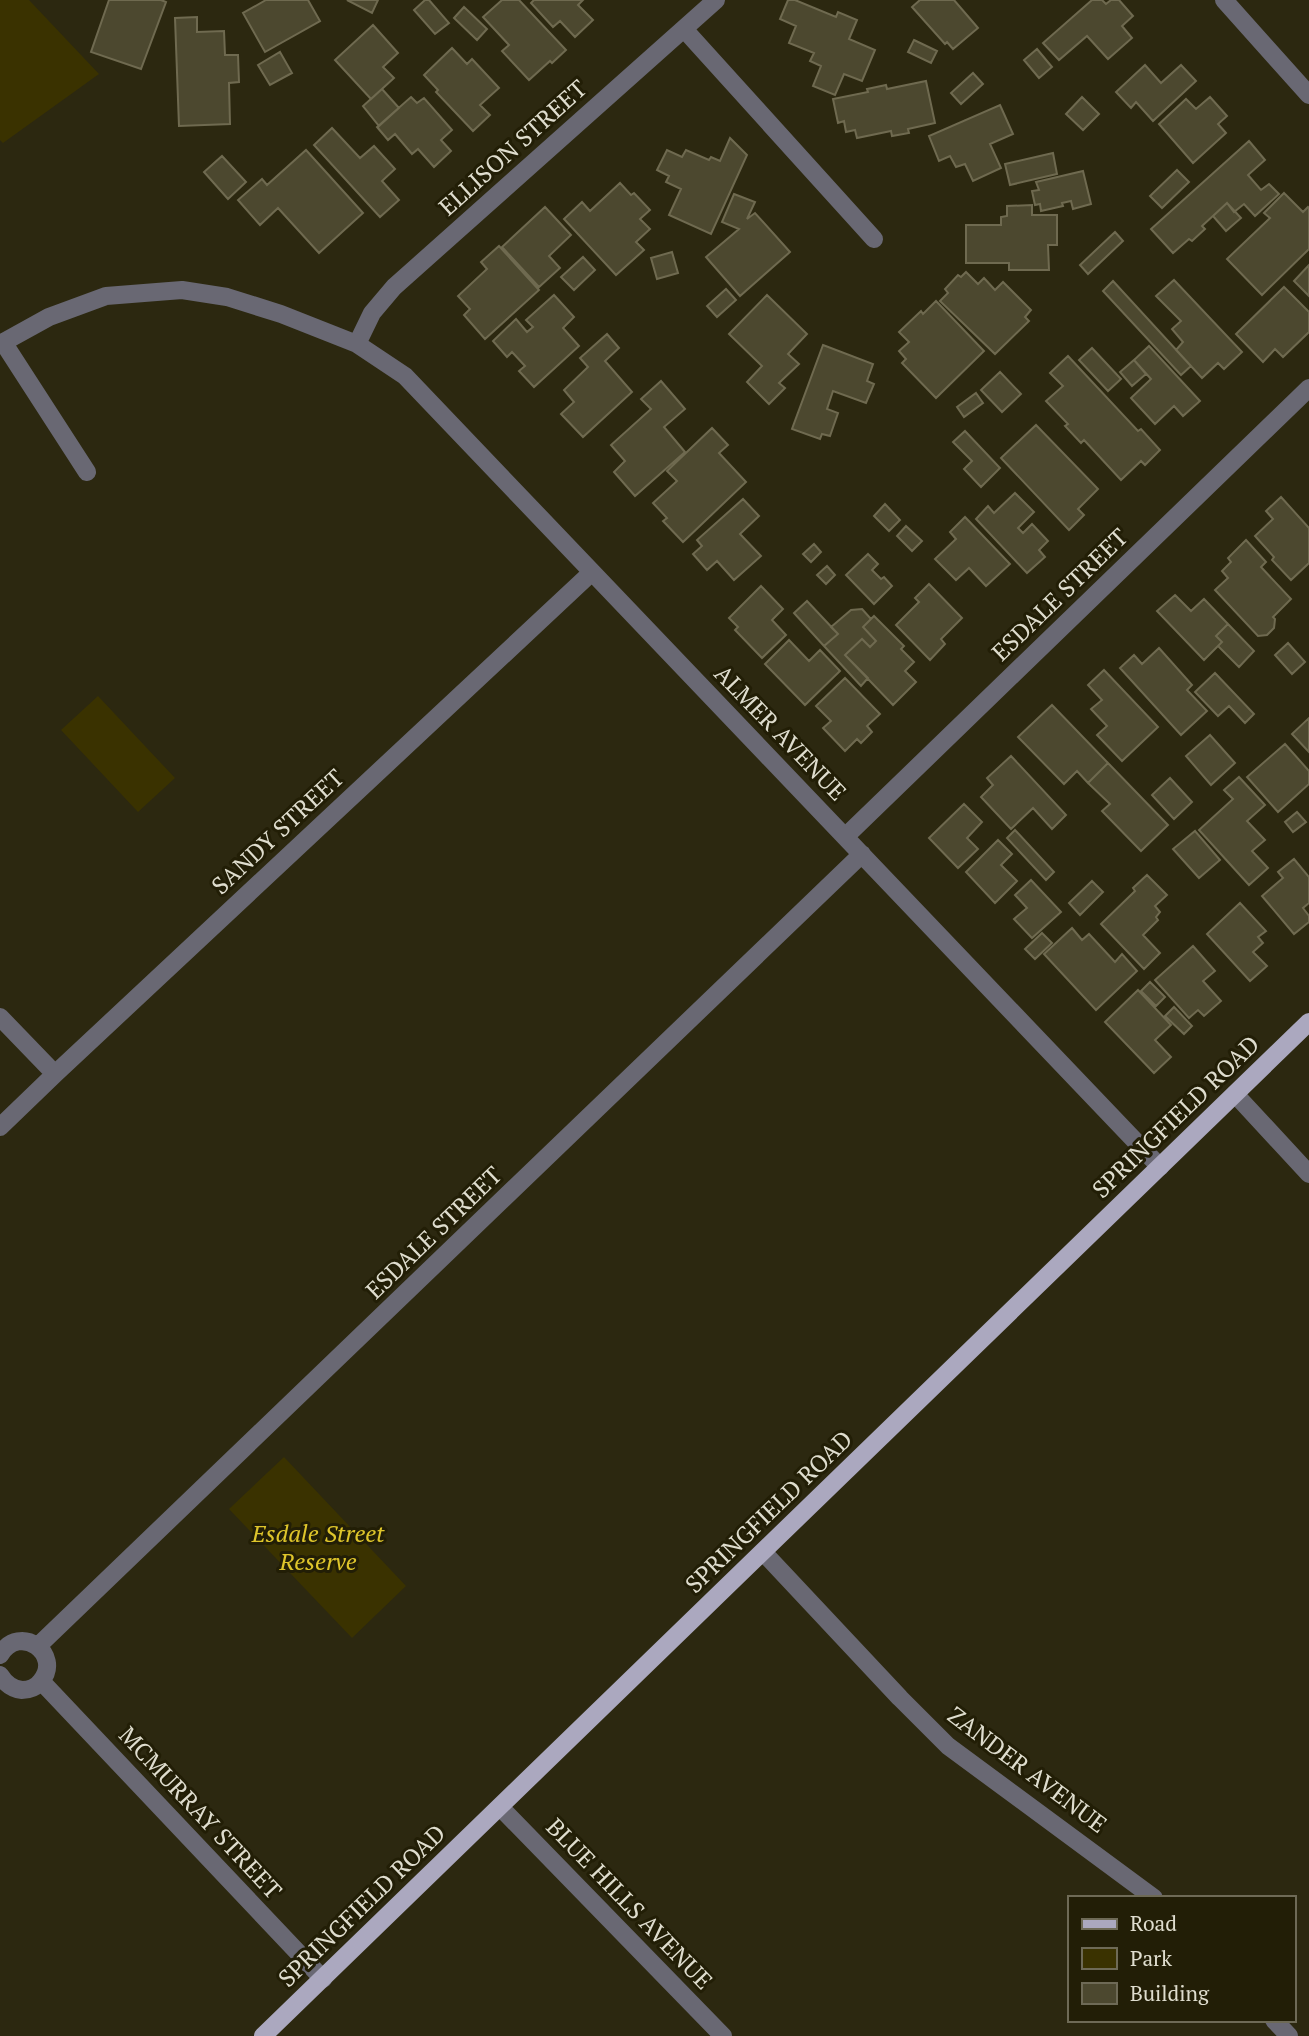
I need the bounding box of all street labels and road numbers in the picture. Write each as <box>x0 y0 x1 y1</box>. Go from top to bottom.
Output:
street label: ELLISON STREET <box>432 72 593 222</box>
street label: ESDALE STREET <box>984 521 1134 668</box>
street label: ALMER AVENUE <box>708 658 854 807</box>
street label: SANDY STREET <box>204 762 350 901</box>
street label: SPRINGFIELD ROAD <box>1085 1028 1266 1205</box>
street label: ESDALE STREET <box>358 1159 508 1306</box>
street label: SPRINGFIELD ROAD <box>678 1423 859 1600</box>
street label: ZANDER AVENUE <box>941 1699 1114 1840</box>
street label: MCMURRAY STREET <box>112 1719 289 1906</box>
street label: BLUE HILLS AVENUE <box>540 1811 720 1996</box>
street label: SPRINGFIELD ROAD <box>271 1817 452 1994</box>

